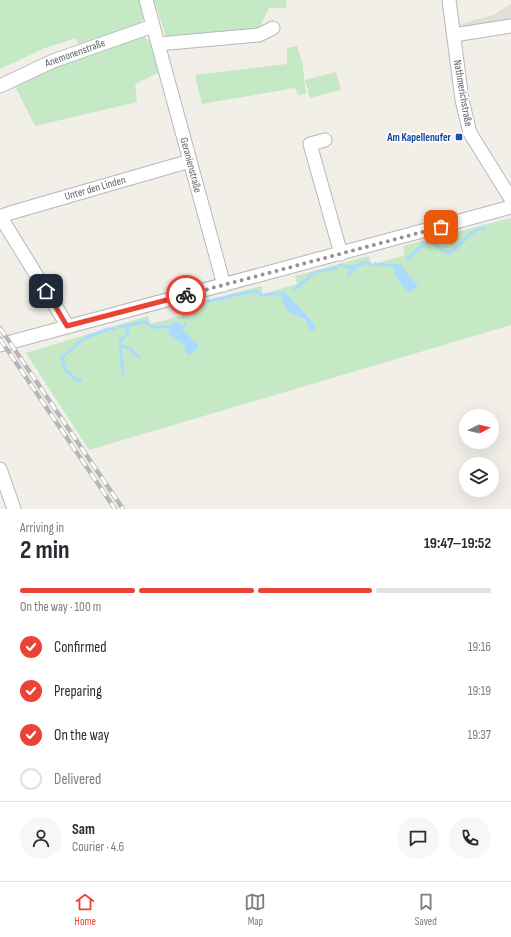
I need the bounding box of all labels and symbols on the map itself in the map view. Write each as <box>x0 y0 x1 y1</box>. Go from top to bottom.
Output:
street label: Anemonenstraße <box>42 36 107 70</box>
street label: Nathmerichstraße <box>451 59 475 127</box>
place label: Am Kapellenufer <box>386 131 452 144</box>
marker: Am Kapellenufer <box>454 132 464 142</box>
street label: Geranienstraße <box>177 136 205 194</box>
street label: Unter den Linden <box>63 173 127 203</box>
pin <box>424 210 458 244</box>
pin <box>29 274 63 308</box>
courier <box>166 275 206 315</box>
north arrow <box>459 409 499 449</box>

